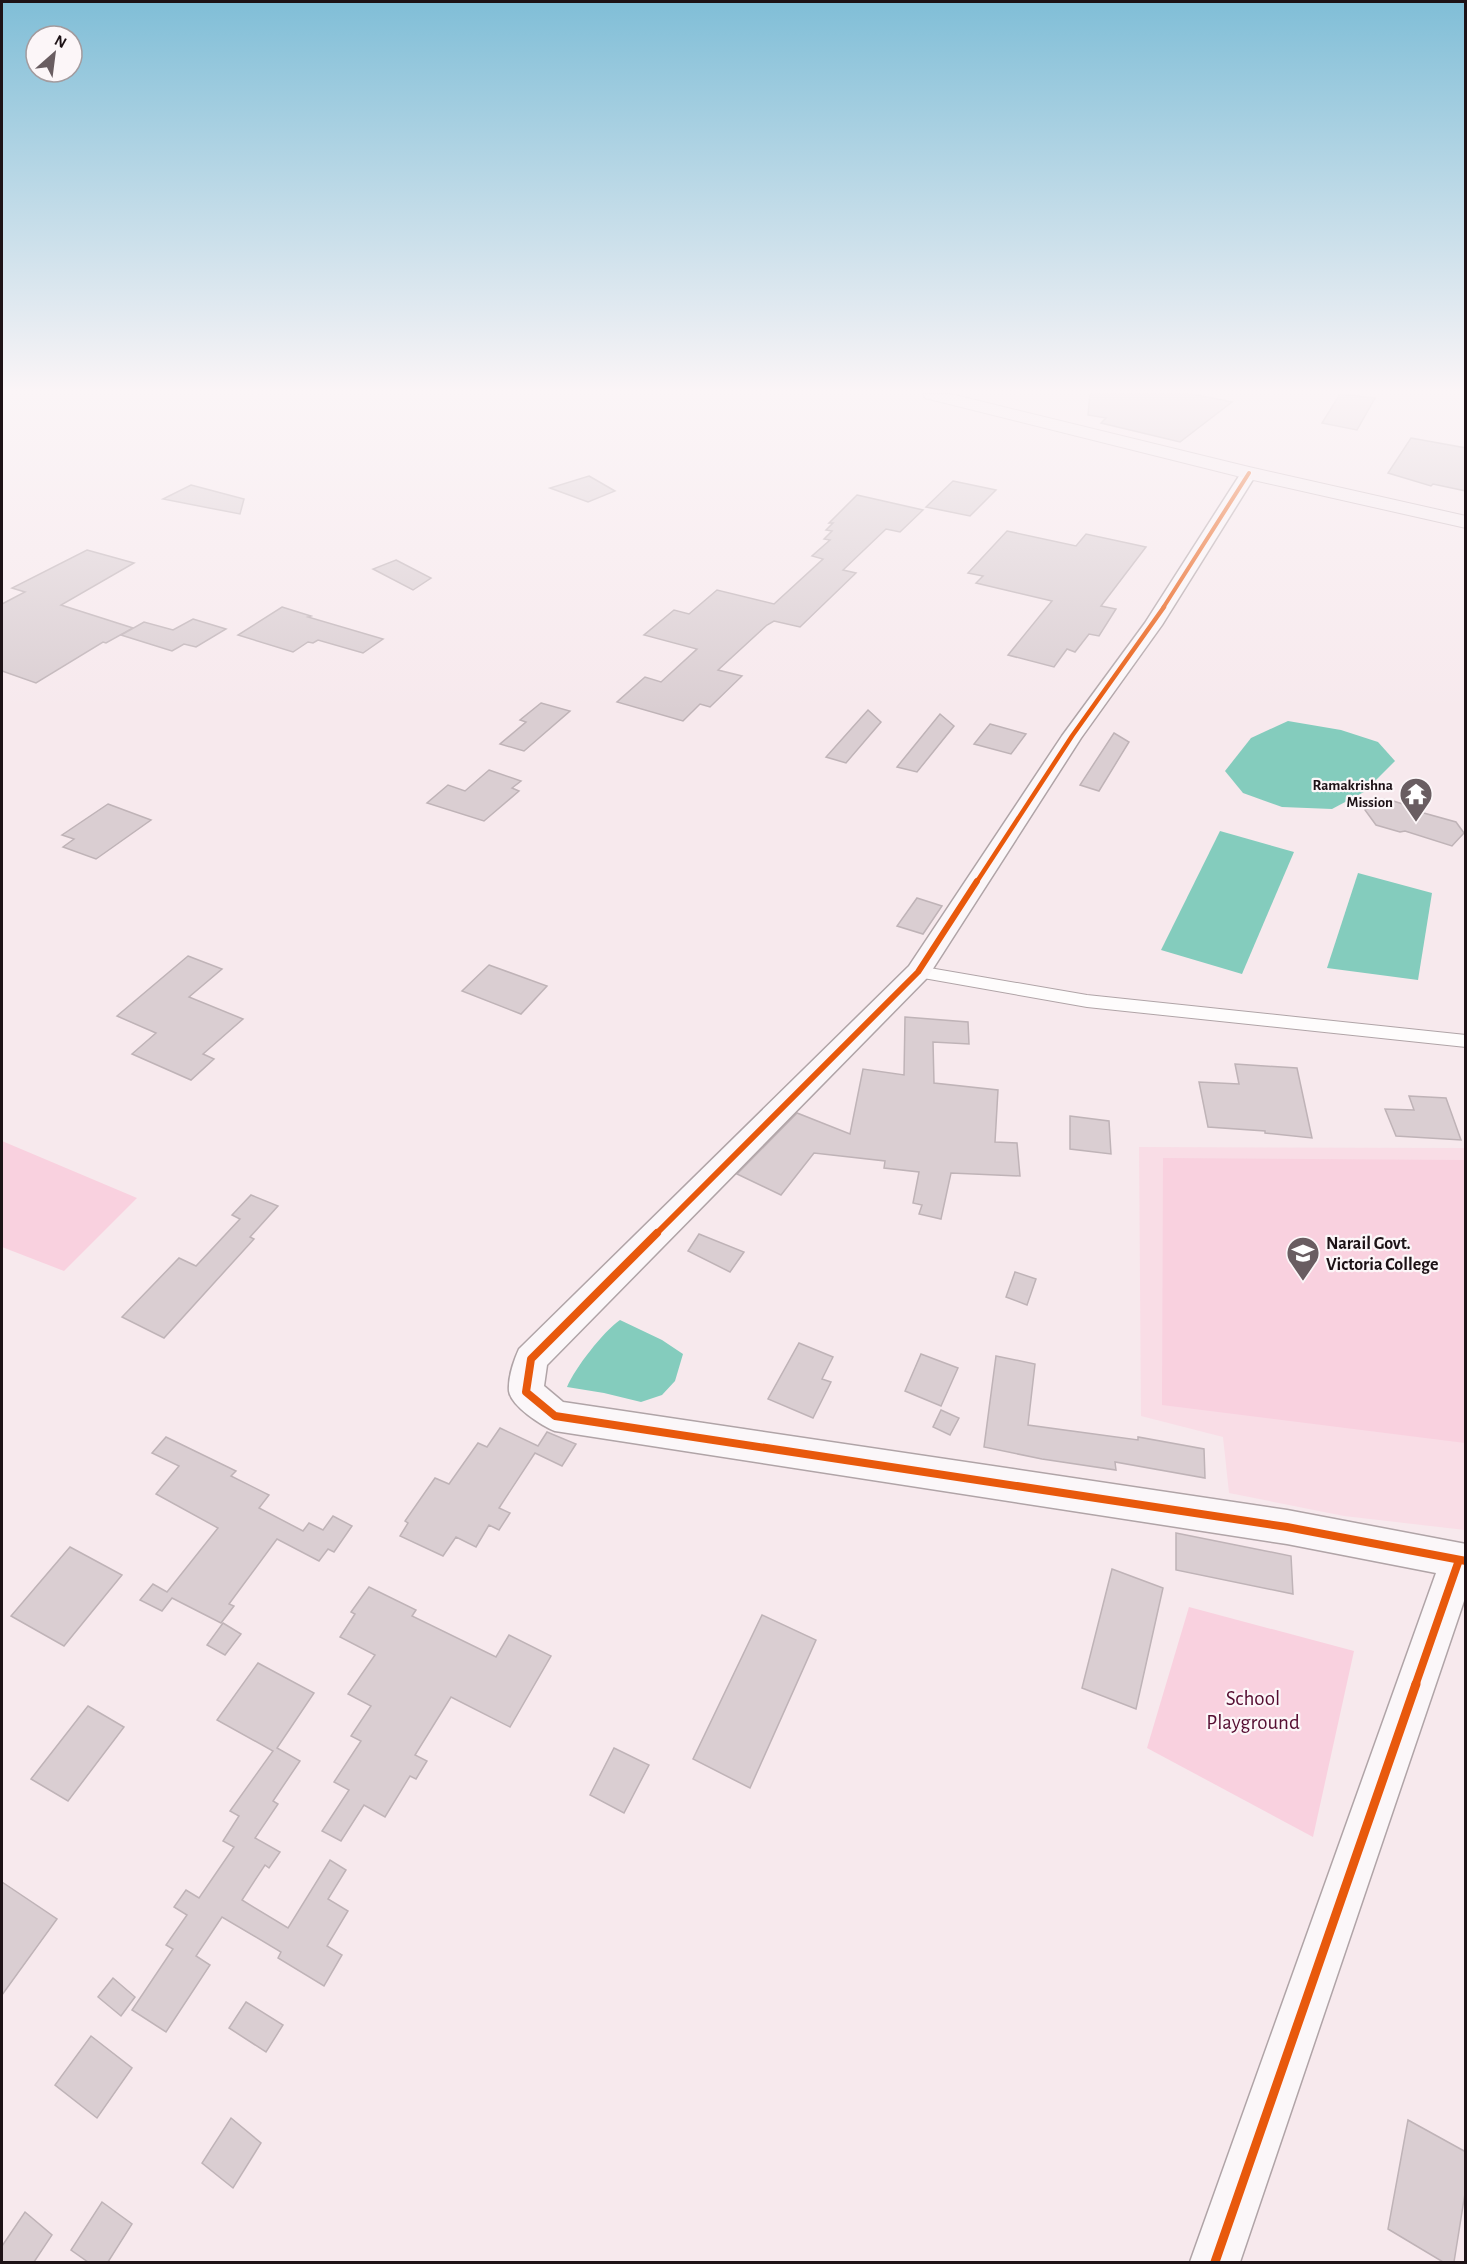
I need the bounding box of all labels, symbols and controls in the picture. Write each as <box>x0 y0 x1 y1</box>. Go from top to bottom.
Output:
north arrow <box>24 24 84 84</box>
text: N <box>52 32 69 51</box>
temple icon: Ramakrishna Mission <box>1398 776 1434 823</box>
place label: Ramakrishna Mission <box>1312 778 1393 810</box>
school or university icon: Narail Govt. Victoria College <box>1285 1235 1321 1282</box>
place label: Narail Govt. Victoria College <box>1326 1235 1438 1274</box>
park label: School Playground <box>1206 1688 1300 1733</box>

